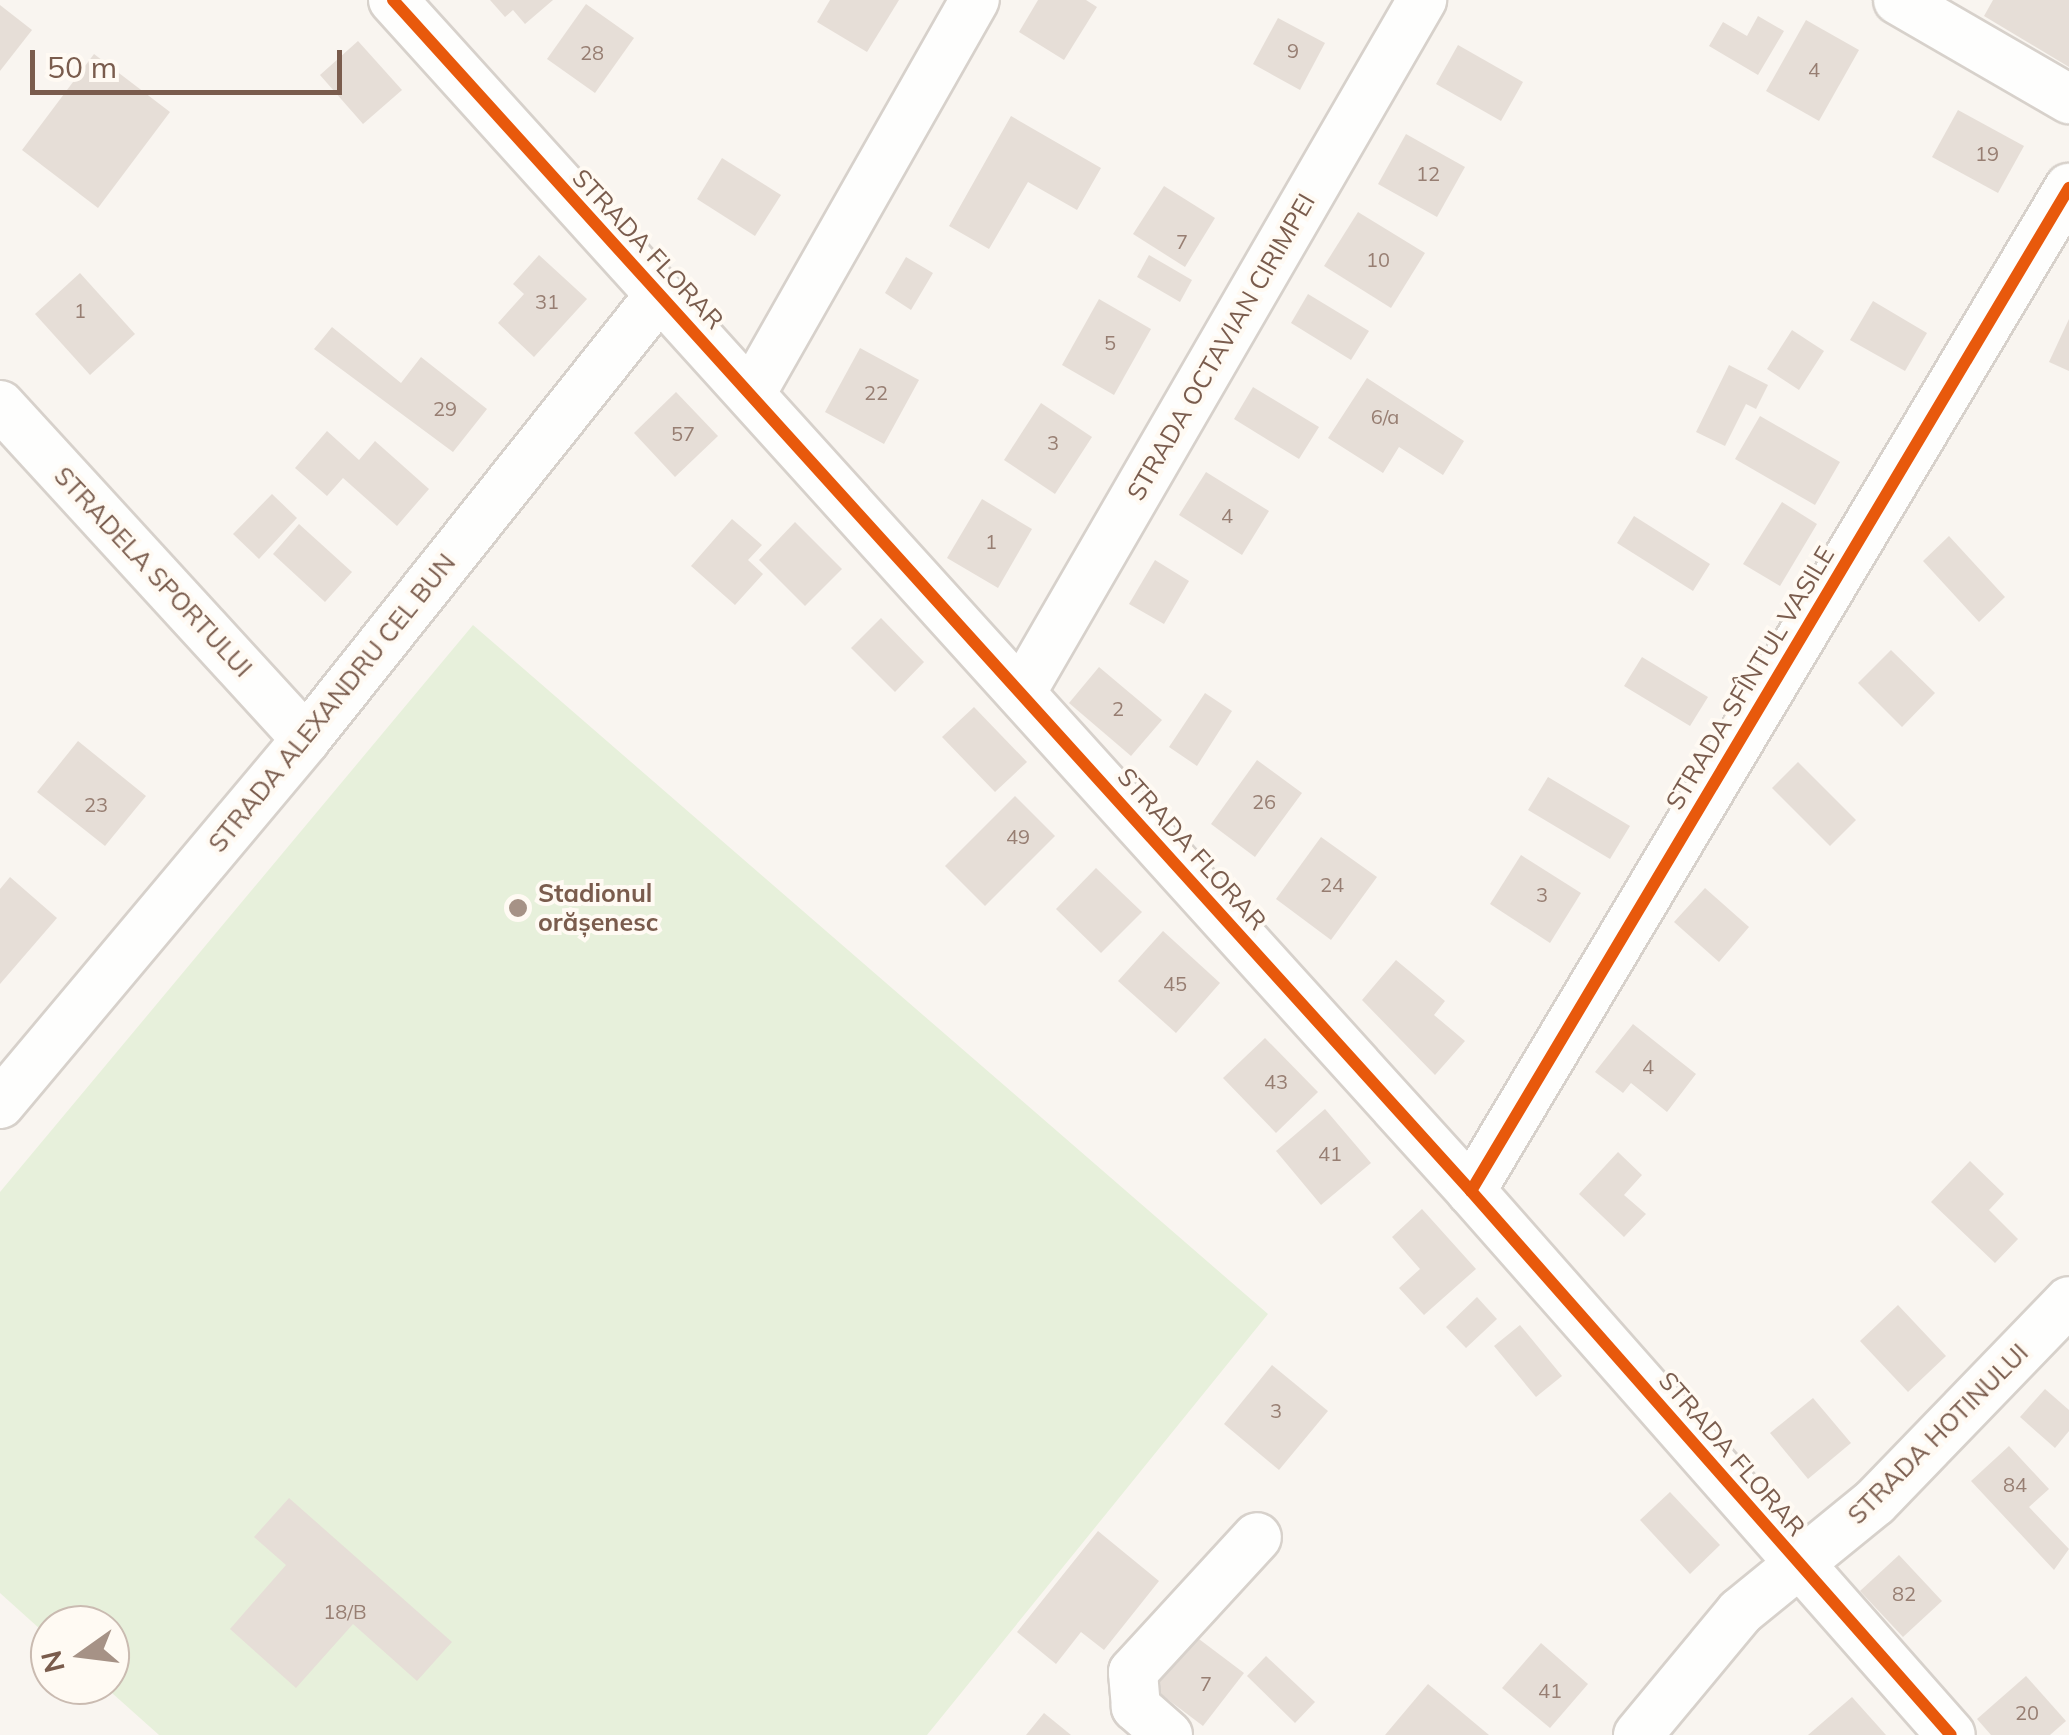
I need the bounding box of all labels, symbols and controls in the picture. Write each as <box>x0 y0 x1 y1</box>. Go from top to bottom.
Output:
scale bar <box>35 30 348 92</box>
house number: 9 <box>1287 38 1299 62</box>
house number: 28 <box>580 40 604 64</box>
text: 50 m <box>47 48 117 86</box>
house number: 4 <box>1808 57 1820 81</box>
house number: 19 <box>1975 141 1999 165</box>
house number: 12 <box>1416 161 1440 185</box>
street label: STRADA FLORAR <box>566 163 730 335</box>
street label: STRADA OCTAVIAN CIRIMPEI <box>1121 188 1321 506</box>
house number: 7 <box>1176 229 1188 253</box>
house number: 10 <box>1366 247 1390 271</box>
house number: 31 <box>535 289 559 313</box>
house number: 1 <box>74 298 86 322</box>
house number: 5 <box>1104 330 1116 354</box>
house number: 22 <box>864 380 888 404</box>
house number: 29 <box>433 396 457 420</box>
house number: 6/a <box>1371 404 1399 428</box>
house number: 57 <box>671 421 695 445</box>
house number: 3 <box>1047 430 1059 454</box>
street label: STRADELA SPORTULUI <box>48 461 258 683</box>
house number: 4 <box>1221 503 1233 527</box>
house number: 1 <box>985 529 997 553</box>
street label: STRADA SFÎNTUL VASILE <box>1659 541 1841 815</box>
street label: STRADA ALEXANDRU CEL BUN <box>202 548 462 858</box>
house number: 2 <box>1112 696 1124 720</box>
street label: STRADA FLORAR <box>1111 762 1273 936</box>
house number: 26 <box>1252 789 1276 813</box>
house number: 23 <box>84 792 108 816</box>
house number: 49 <box>1006 824 1030 848</box>
house number: 24 <box>1320 872 1344 896</box>
place label: Stadionul orășenesc <box>538 879 658 938</box>
house number: 3 <box>1536 882 1548 906</box>
marker: Stadionul orășenesc <box>507 897 529 919</box>
house number: 45 <box>1163 971 1187 995</box>
house number: 4 <box>1642 1054 1654 1078</box>
house number: 43 <box>1264 1069 1288 1093</box>
house number: 41 <box>1318 1141 1342 1165</box>
street label: STRADA HOTINULUI <box>1842 1338 2034 1530</box>
street label: STRADA FLORAR <box>1653 1366 1811 1542</box>
house number: 3 <box>1270 1398 1282 1422</box>
house number: 84 <box>2003 1472 2027 1496</box>
house number: 82 <box>1892 1581 1916 1605</box>
house number: 18/B <box>323 1599 367 1623</box>
north arrow <box>30 1605 130 1705</box>
text: N <box>33 1647 72 1676</box>
house number: 7 <box>1200 1671 1212 1695</box>
house number: 41 <box>1538 1678 1562 1702</box>
house number: 20 <box>2015 1700 2039 1724</box>

